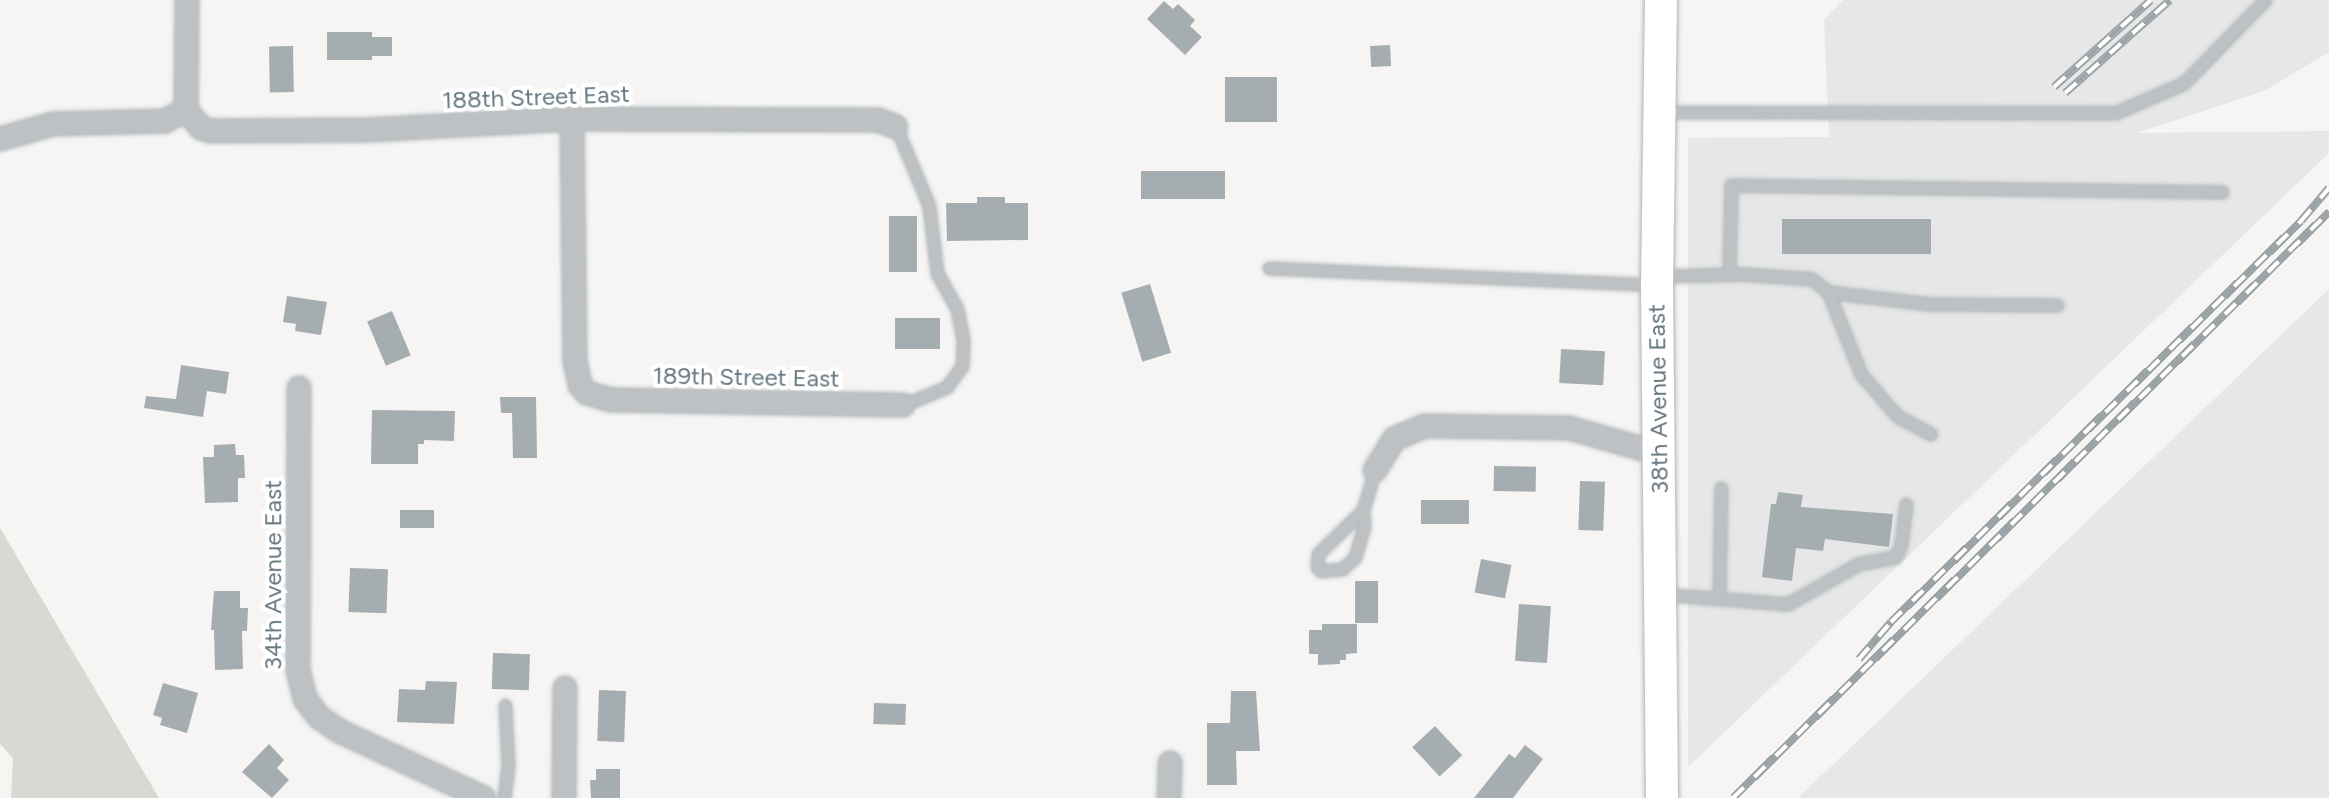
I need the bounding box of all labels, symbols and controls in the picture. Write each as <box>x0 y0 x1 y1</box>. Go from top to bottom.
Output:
street label: 188th Street East <box>442 79 630 115</box>
street label: 38th Avenue East <box>1642 304 1674 494</box>
street label: 189th Street East <box>653 361 839 393</box>
street label: 34th Avenue East <box>259 480 287 670</box>

